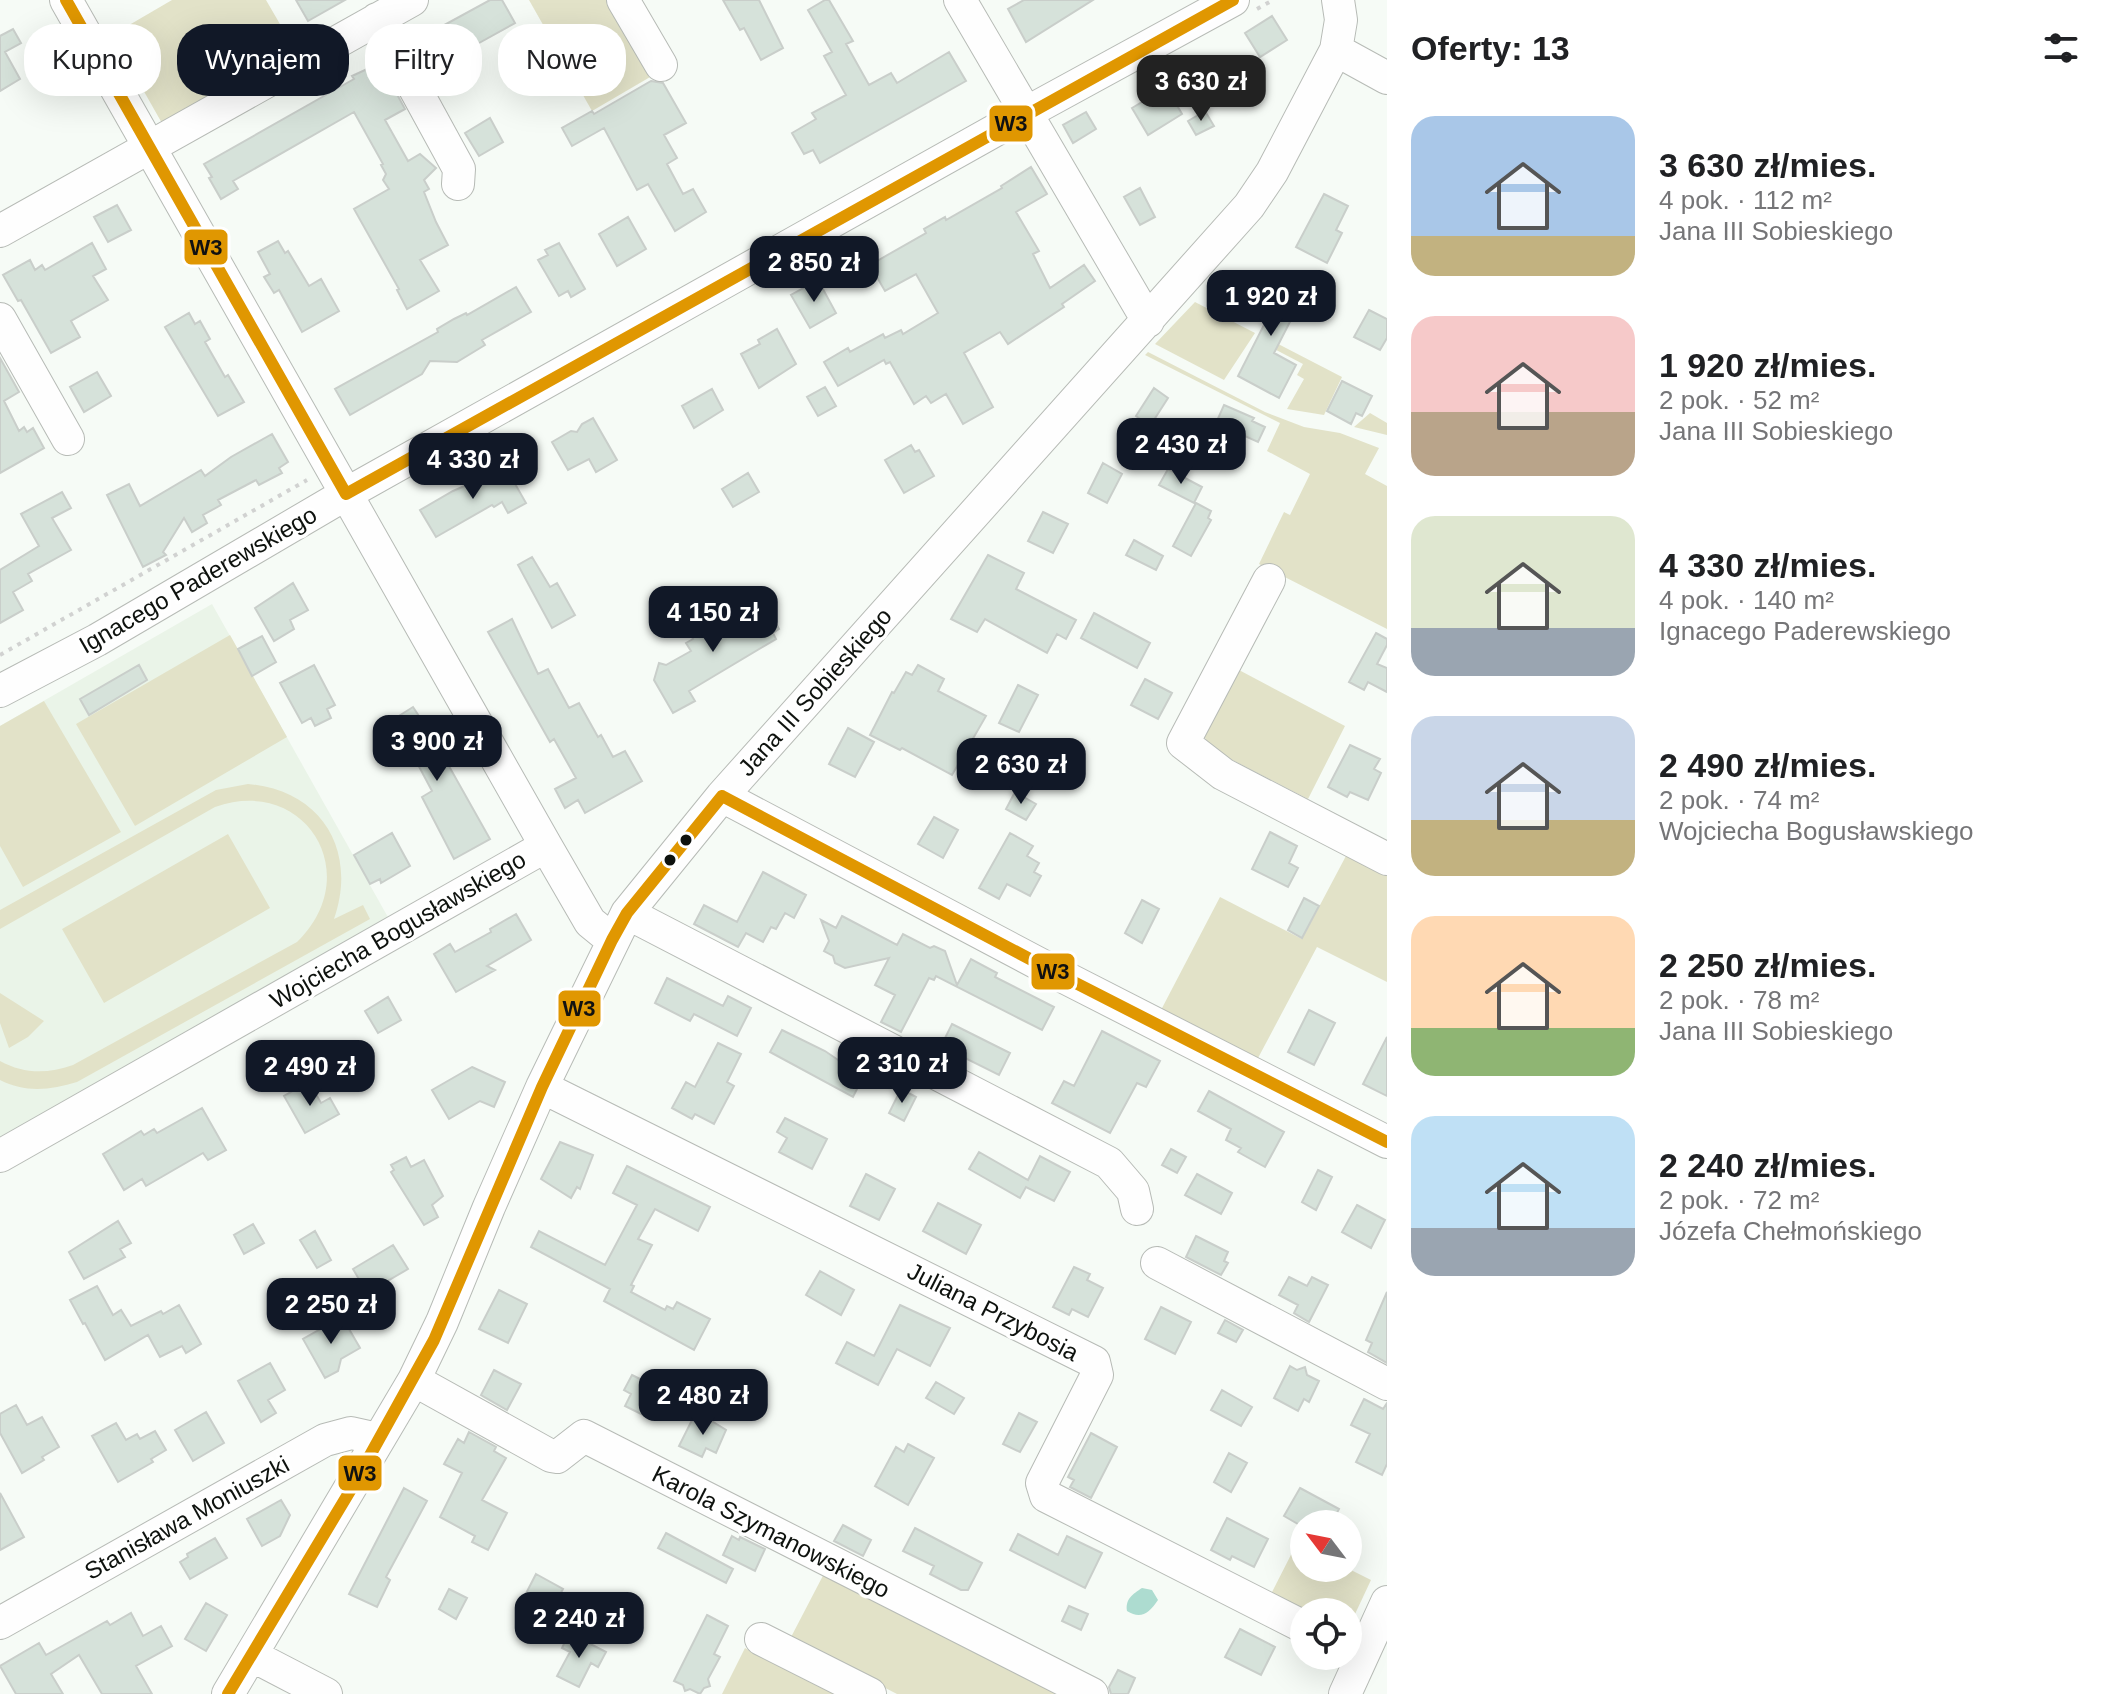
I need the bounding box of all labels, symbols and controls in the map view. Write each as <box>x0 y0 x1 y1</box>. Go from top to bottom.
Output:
chip: Kupno <box>24 24 161 96</box>
chip: Wynajem <box>177 24 349 96</box>
chip: Filtry <box>365 24 482 96</box>
chip: Nowe <box>498 24 626 96</box>
icon: filters <box>2039 26 2083 70</box>
text: Oferty: 13 <box>1411 29 1570 67</box>
pin: 3 630 zł <box>1118 55 1284 123</box>
text: 3 630 zł <box>1155 66 1247 96</box>
line badge: W3 <box>988 104 1034 143</box>
text: W3 <box>995 111 1028 136</box>
text: 3 630 zł/mies. <box>1659 146 1876 184</box>
icon: home <box>1475 148 1571 244</box>
text: 4 pok. · 112 m² <box>1659 185 1832 215</box>
text: Jana III Sobieskiego <box>1659 216 1893 246</box>
line badge: W3 <box>183 228 229 266</box>
text: W3 <box>190 235 223 260</box>
pin: 2 850 zł <box>731 236 897 304</box>
text: 2 850 zł <box>768 247 860 277</box>
pin: 1 920 zł <box>1188 270 1354 338</box>
text: 1 920 zł <box>1225 281 1317 311</box>
text: 1 920 zł/mies. <box>1659 346 1876 384</box>
icon: home <box>1475 348 1571 444</box>
text: 2 pok. · 52 m² <box>1659 385 1819 415</box>
text: Jana III Sobieskiego <box>1659 416 1893 446</box>
pin: 2 430 zł <box>1098 418 1264 486</box>
text: 2 430 zł <box>1135 429 1227 459</box>
pin: 4 330 zł <box>390 433 556 501</box>
text: 4 330 zł <box>427 444 519 474</box>
street label: Ignacego Paderewskiego <box>74 500 321 659</box>
text: 4 330 zł/mies. <box>1659 546 1876 584</box>
icon: home <box>1475 548 1571 644</box>
text: 4 pok. · 140 m² <box>1659 585 1834 615</box>
pin: 4 150 zł <box>630 586 796 654</box>
text: 4 150 zł <box>667 597 759 627</box>
street label: Jana III Sobieskiego <box>732 602 897 781</box>
text: Ignacego Paderewskiego <box>1659 616 1951 646</box>
pin: 3 900 zł <box>354 715 520 783</box>
text: 3 900 zł <box>391 726 483 756</box>
pin: 2 630 zł <box>938 738 1104 806</box>
text: 2 490 zł/mies. <box>1659 746 1876 784</box>
icon: home <box>1475 748 1571 844</box>
text: 2 630 zł <box>975 749 1067 779</box>
text: 2 pok. · 74 m² <box>1659 785 1819 815</box>
text: Wojciecha Bogusławskiego <box>1659 816 1974 846</box>
unlabelled marker <box>678 832 694 848</box>
street label: Wojciecha Bogusławskiego <box>265 845 530 1014</box>
unlabelled marker <box>662 852 678 868</box>
text: 2 250 zł/mies. <box>1659 946 1876 984</box>
icon: home <box>1475 948 1571 1044</box>
line badge: W3 <box>1030 952 1076 991</box>
text: W3 <box>1037 959 1070 984</box>
text: 2 pok. · 78 m² <box>1659 985 1819 1015</box>
line badge: W3 <box>557 989 602 1028</box>
text: W3 <box>563 996 596 1021</box>
text: Jana III Sobieskiego <box>1659 1016 1893 1046</box>
pin: 2 310 zł <box>819 1037 985 1105</box>
pin: 2 490 zł <box>227 1040 393 1108</box>
text: 2 310 zł <box>856 1048 948 1078</box>
text: 2 490 zł <box>264 1051 356 1081</box>
text: 2 240 zł/mies. <box>1659 1146 1876 1184</box>
icon: home <box>1475 1148 1571 1244</box>
text: 2 pok. · 72 m² <box>1659 1185 1819 1215</box>
text: Józefa Chełmońskiego <box>1659 1216 1922 1246</box>
street label: Juliana Przybosia <box>903 1257 1084 1367</box>
pin: 2 250 zł <box>248 1278 414 1346</box>
text: 2 250 zł <box>285 1289 377 1319</box>
pin: 2 480 zł <box>620 1369 786 1437</box>
text: 2 480 zł <box>657 1380 749 1410</box>
street label: Stanisława Moniuszki <box>80 1450 294 1585</box>
line badge: W3 <box>337 1454 383 1492</box>
street label: Karola Szymanowskiego <box>648 1460 894 1603</box>
text: W3 <box>344 1461 377 1486</box>
north arrow <box>1290 1510 1362 1582</box>
map controls <box>1290 1510 1362 1670</box>
pin: 2 240 zł <box>496 1592 662 1660</box>
button: locate <box>1290 1598 1362 1670</box>
text: 2 240 zł <box>533 1603 625 1633</box>

